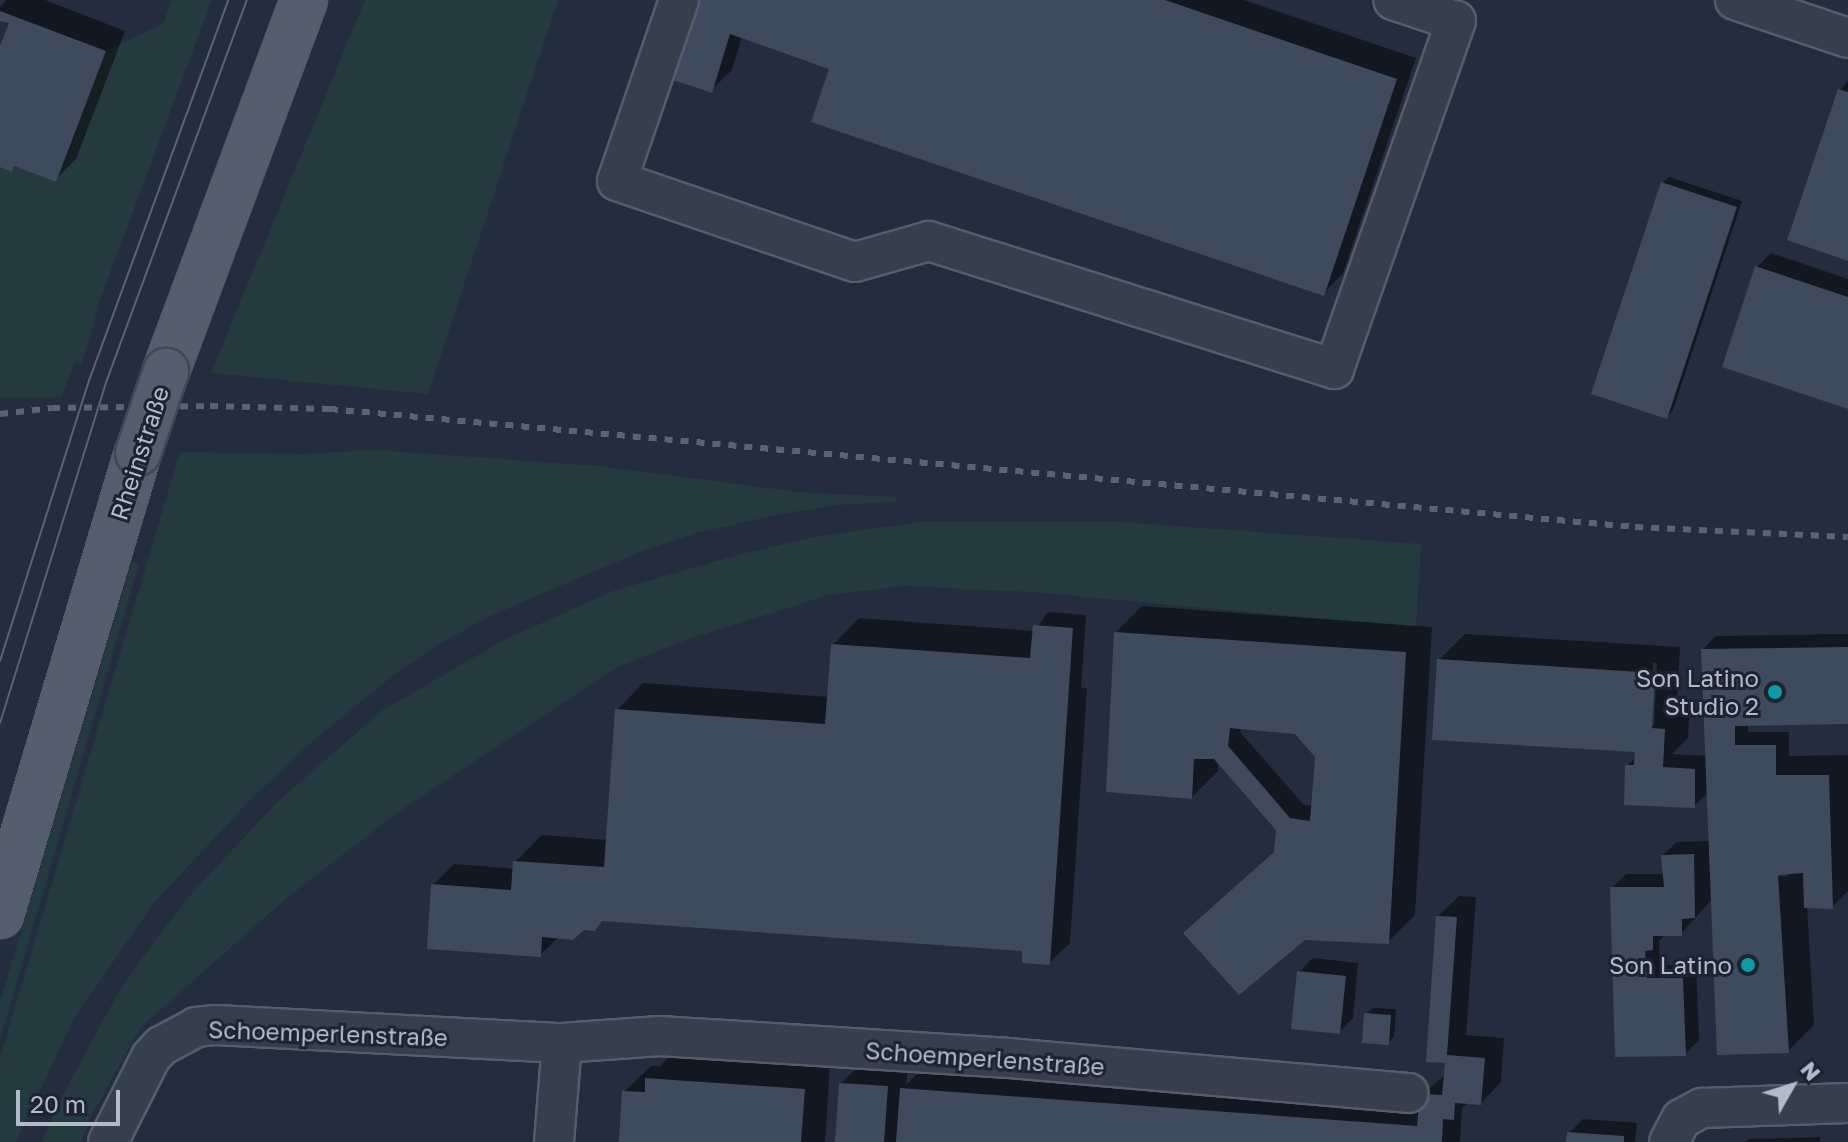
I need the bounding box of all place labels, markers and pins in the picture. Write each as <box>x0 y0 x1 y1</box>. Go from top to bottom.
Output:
place label: Son Latino Studio 2 <box>1636 664 1759 720</box>
marker: Son Latino Studio 2 <box>1766 683 1784 701</box>
place label: Son Latino <box>1609 951 1732 979</box>
marker: Son Latino <box>1739 956 1757 974</box>

